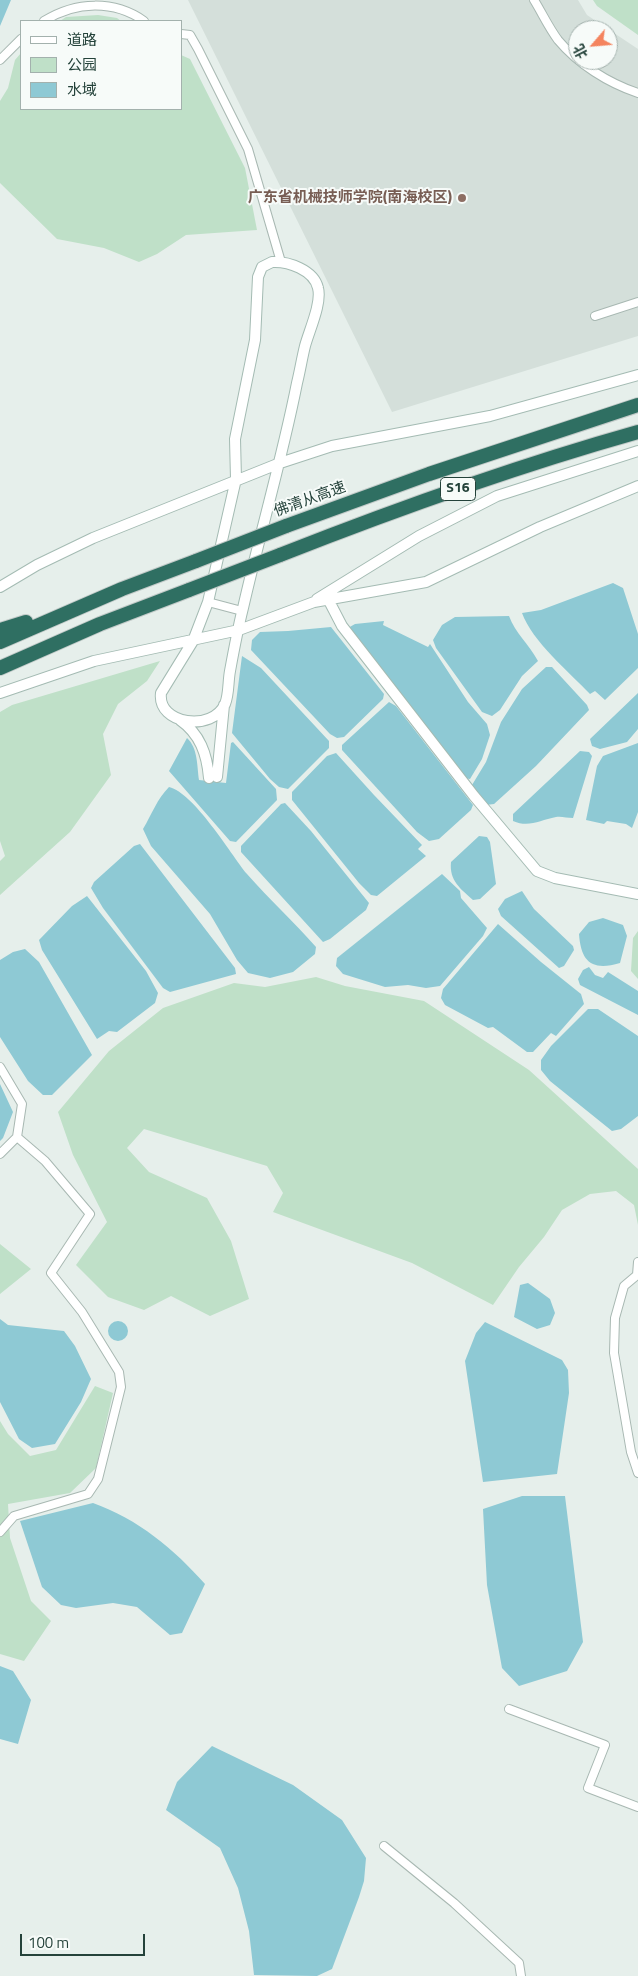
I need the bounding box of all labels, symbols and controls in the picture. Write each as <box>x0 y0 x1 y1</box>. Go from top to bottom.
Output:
legend <box>20 20 182 110</box>
north arrow <box>568 20 618 70</box>
text: 道路 <box>67 28 97 51</box>
text: 北 <box>568 41 593 63</box>
text: 公园 <box>67 53 97 76</box>
text: 水域 <box>67 78 97 101</box>
place label: 广东省机械技师学院(南海校区) <box>248 189 452 207</box>
marker: 广东省机械技师学院(南海校区) <box>456 192 468 204</box>
road number: S16 <box>440 478 476 500</box>
street label: 佛清从高速 <box>272 479 348 521</box>
scale bar <box>22 1924 148 1956</box>
text: 100 m <box>28 1931 69 1954</box>

